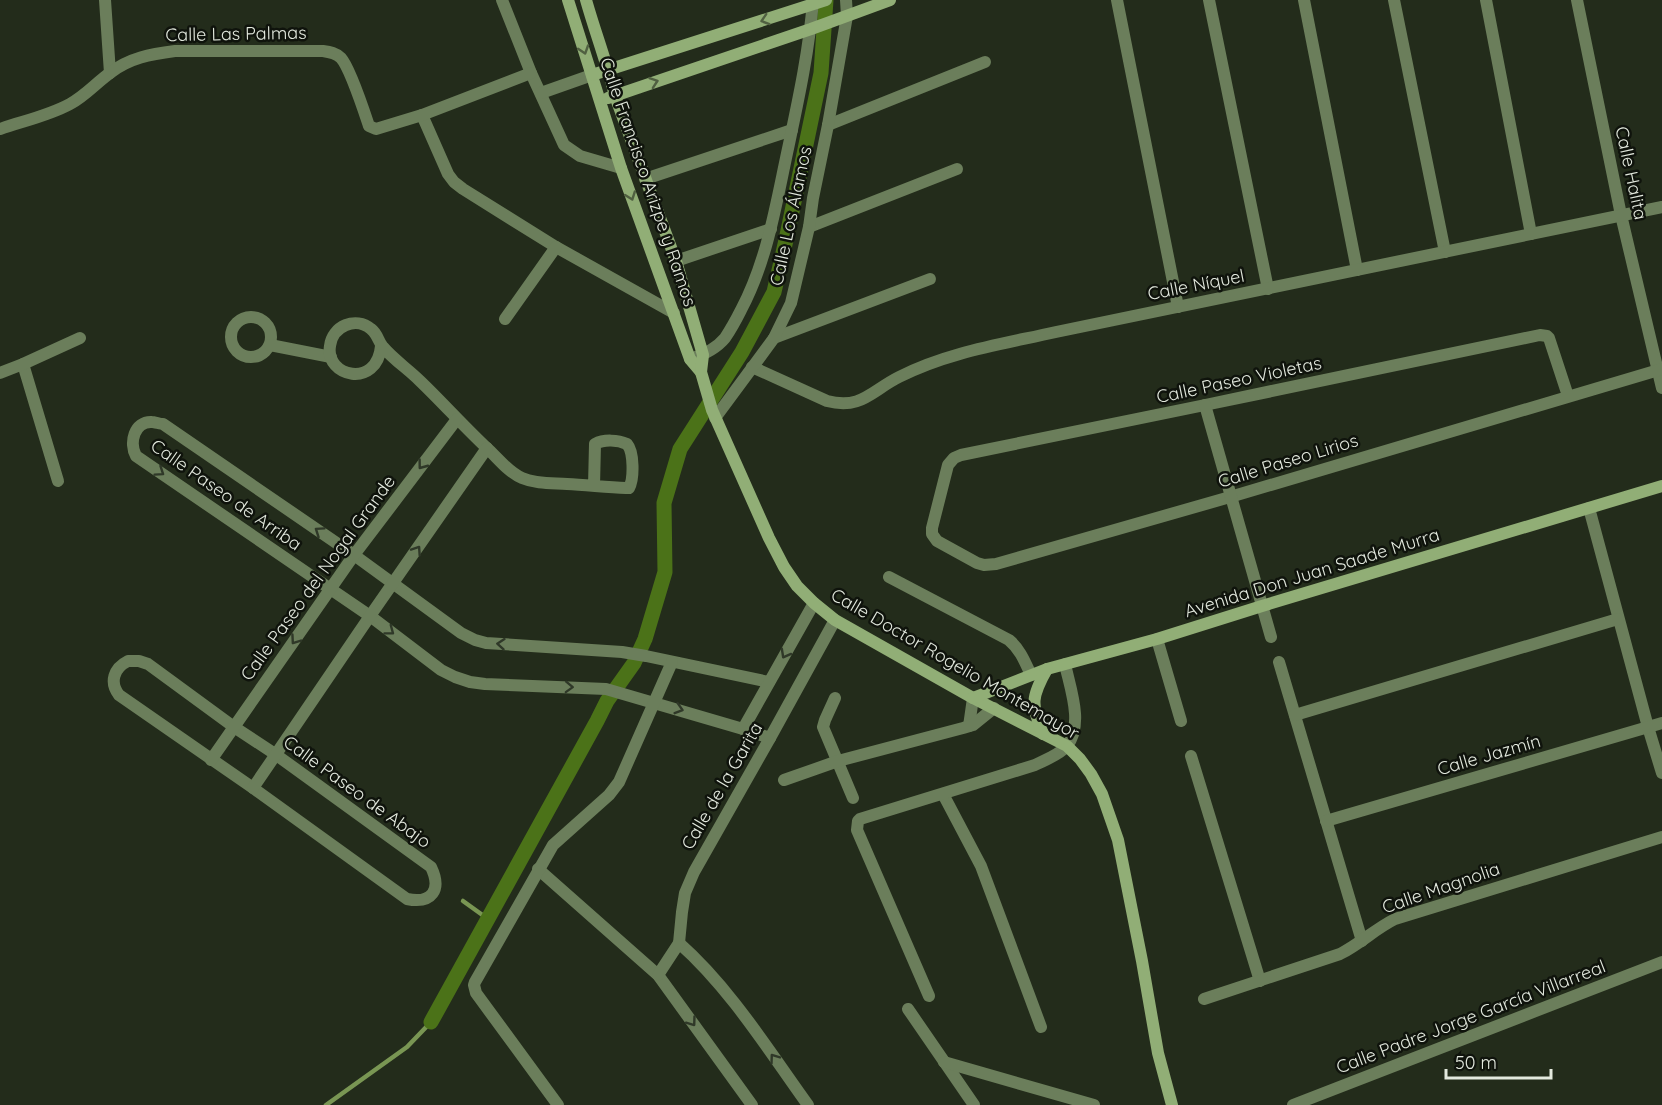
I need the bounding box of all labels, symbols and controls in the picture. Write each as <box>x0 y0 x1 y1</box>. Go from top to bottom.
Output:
one-way arrow <box>760 12 771 25</box>
street label: Calle Las Palmas <box>165 21 307 46</box>
one-way arrow <box>577 44 589 55</box>
street label: Calle Francisco Arizpe y Ramos <box>595 54 702 309</box>
one-way arrow <box>648 77 659 90</box>
street label: Calle Halita <box>1610 124 1653 222</box>
street label: Calle Los Álamos <box>764 144 817 288</box>
one-way arrow <box>624 190 636 201</box>
street label: Calle Níquel <box>1145 264 1246 305</box>
street label: Calle Paseo Violetas <box>1154 351 1323 408</box>
street label: Calle Paseo Lirios <box>1215 428 1361 493</box>
street label: Calle Paseo de Arriba <box>146 434 306 555</box>
one-way arrow <box>418 459 429 470</box>
one-way arrow <box>154 465 165 476</box>
street label: Calle Paseo del Nogal Grande <box>235 470 400 685</box>
street label: Avenida Don Juan Saade Murra <box>1182 523 1442 622</box>
one-way arrow <box>315 527 326 538</box>
one-way arrow <box>410 545 421 556</box>
street label: Calle Doctor Rogelio Montemayor <box>827 583 1084 744</box>
one-way arrow <box>383 624 394 635</box>
one-way arrow <box>291 634 302 645</box>
one-way arrow <box>496 638 505 651</box>
one-way arrow <box>781 648 792 658</box>
one-way arrow <box>565 681 574 694</box>
one-way arrow <box>673 702 684 714</box>
street label: Calle de la Garita <box>676 718 767 854</box>
street label: Calle Jazmín <box>1435 729 1543 780</box>
street label: Calle Paseo de Abajo <box>279 730 436 853</box>
street label: Calle Magnolia <box>1379 857 1503 918</box>
street label: Calle Padre Jorge García Villarreal <box>1333 954 1609 1079</box>
one-way arrow <box>685 1016 696 1027</box>
scale bar <box>1446 1042 1551 1080</box>
text: 50 m <box>1455 1051 1497 1074</box>
one-way arrow <box>770 1053 781 1064</box>

